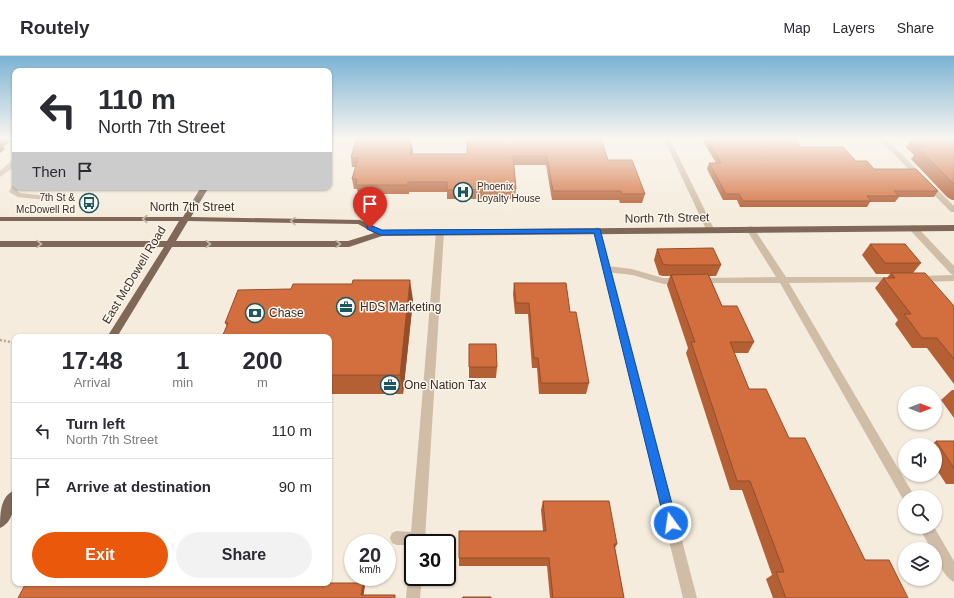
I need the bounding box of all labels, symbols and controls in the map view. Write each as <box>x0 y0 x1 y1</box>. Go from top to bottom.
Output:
text: Routely <box>20 17 90 38</box>
text: Map <box>783 20 811 36</box>
text: Layers <box>833 20 875 36</box>
text: Share <box>897 20 934 36</box>
icon: left <box>32 84 84 136</box>
text: 110 m <box>98 84 176 115</box>
text: North 7th Street <box>98 117 225 137</box>
icon: arrive <box>74 160 96 182</box>
text: Then <box>32 163 66 180</box>
hospital icon: Phoenix Loyalty House <box>452 181 474 203</box>
place label: Phoenix Loyalty House <box>477 181 541 204</box>
pin <box>353 187 387 228</box>
place label: 7th St & McDowell Rd <box>16 192 75 215</box>
bus stop icon: 7th St & McDowell Rd <box>78 192 100 214</box>
icon: arrive <box>359 193 381 215</box>
street label: North 7th Street <box>150 200 235 214</box>
street label: North 7th Street <box>625 210 710 226</box>
one-way arrow <box>142 215 148 223</box>
one-way arrow <box>290 217 296 225</box>
street label: East McDowell Road <box>99 224 169 326</box>
one-way arrow <box>36 240 42 248</box>
one-way arrow <box>205 240 211 248</box>
one-way arrow <box>335 240 341 248</box>
office icon: HDS Marketing <box>335 296 357 318</box>
place label: HDS Marketing <box>360 300 441 314</box>
bank icon: Chase <box>244 302 266 324</box>
place label: Chase <box>269 306 304 320</box>
text: 17:48 <box>61 347 123 374</box>
text: 1 <box>176 347 189 374</box>
text: 200 <box>243 347 283 374</box>
office icon: One Nation Tax <box>379 374 401 396</box>
text: Arrival <box>74 375 111 390</box>
text: min <box>172 375 193 390</box>
text: m <box>257 375 268 390</box>
place label: One Nation Tax <box>404 378 487 392</box>
north arrow <box>898 386 942 430</box>
map controls <box>898 386 942 586</box>
text: Turn left <box>66 415 125 432</box>
icon: left <box>32 420 54 442</box>
text: 110 m <box>271 422 312 439</box>
text: North 7th Street <box>66 432 158 447</box>
button: sound <box>898 438 942 482</box>
icon: arrive <box>32 476 54 498</box>
text: Arrive at destination <box>66 478 211 495</box>
text: 90 m <box>279 478 312 495</box>
button: search <box>898 490 942 534</box>
position arrow <box>650 502 692 544</box>
button: Exit <box>32 532 168 578</box>
button: Share <box>176 532 312 578</box>
speed limit sign: 30 <box>404 534 456 586</box>
button: layers <box>898 542 942 586</box>
text: 20 <box>359 544 381 566</box>
text: km/h <box>359 564 381 575</box>

